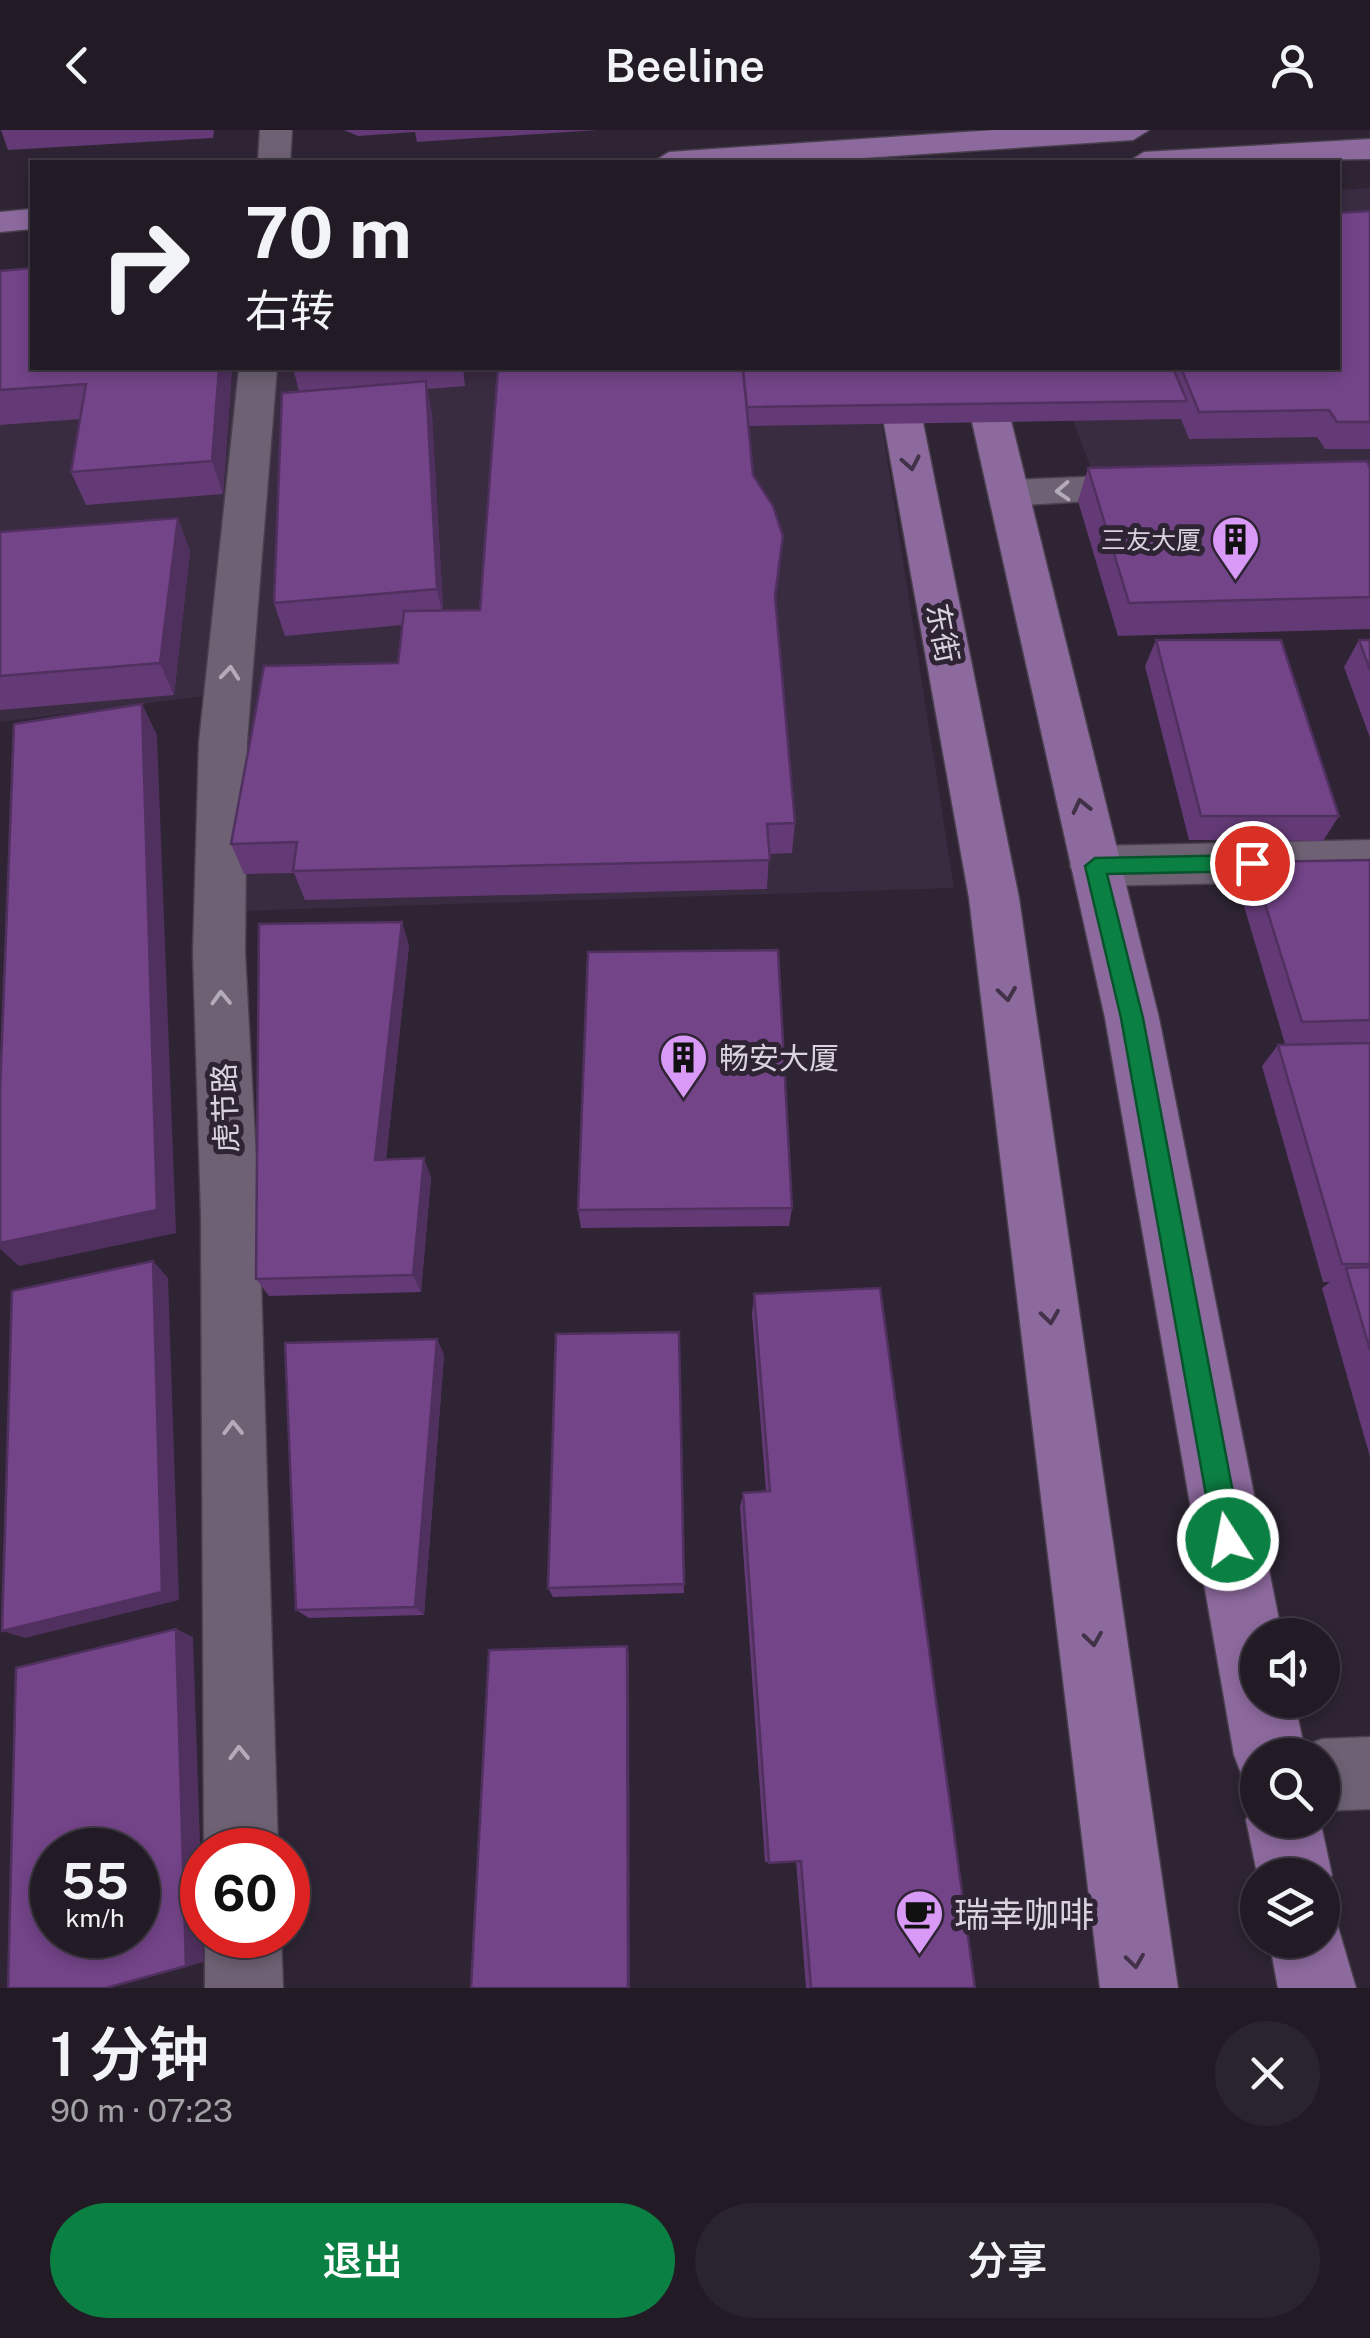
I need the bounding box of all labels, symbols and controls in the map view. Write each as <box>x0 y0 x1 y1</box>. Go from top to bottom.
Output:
icon: back <box>50 38 105 93</box>
icon: person <box>1265 38 1320 93</box>
text: Beeline <box>605 39 765 92</box>
text: 70 m <box>245 191 412 274</box>
icon: right <box>80 200 210 330</box>
text: 右转 <box>245 284 335 337</box>
one-way arrow <box>900 455 921 471</box>
one-way arrow <box>1054 480 1070 501</box>
building icon: 三友大厦 <box>1210 514 1262 582</box>
place label: 三友大厦 <box>1101 525 1201 555</box>
street label: 东街 <box>920 600 966 666</box>
one-way arrow <box>218 665 240 681</box>
one-way arrow <box>1072 798 1093 815</box>
pin <box>1210 821 1295 906</box>
icon: arrive <box>1225 836 1280 891</box>
one-way arrow <box>996 987 1017 1003</box>
one-way arrow <box>211 989 232 1005</box>
building icon: 畅安大厦 <box>658 1032 710 1100</box>
place label: 畅安大厦 <box>719 1040 839 1076</box>
street label: 虎节路 <box>205 1062 245 1154</box>
one-way arrow <box>1039 1309 1060 1325</box>
one-way arrow <box>223 1419 244 1435</box>
position arrow <box>1176 1488 1280 1592</box>
map controls <box>1240 1618 1340 1958</box>
button: sound <box>1240 1618 1340 1718</box>
one-way arrow <box>1081 1630 1102 1647</box>
button: search <box>1240 1738 1340 1838</box>
one-way arrow <box>229 1744 250 1760</box>
speed limit sign: 60 <box>180 1828 310 1958</box>
text: 55 <box>61 1851 129 1910</box>
button: layers <box>1240 1858 1340 1958</box>
cafe icon: 瑞幸咖啡 <box>893 1888 945 1956</box>
place label: 瑞幸咖啡 <box>954 1894 1094 1935</box>
text: km/h <box>66 1903 124 1933</box>
one-way arrow <box>1124 1953 1145 1969</box>
text: 1 分钟 <box>50 2019 209 2090</box>
button: close <box>1215 2021 1320 2126</box>
text: 90 m · 07:23 <box>50 2092 233 2129</box>
button: 退出 <box>50 2203 675 2318</box>
button: 分享 <box>695 2203 1320 2318</box>

